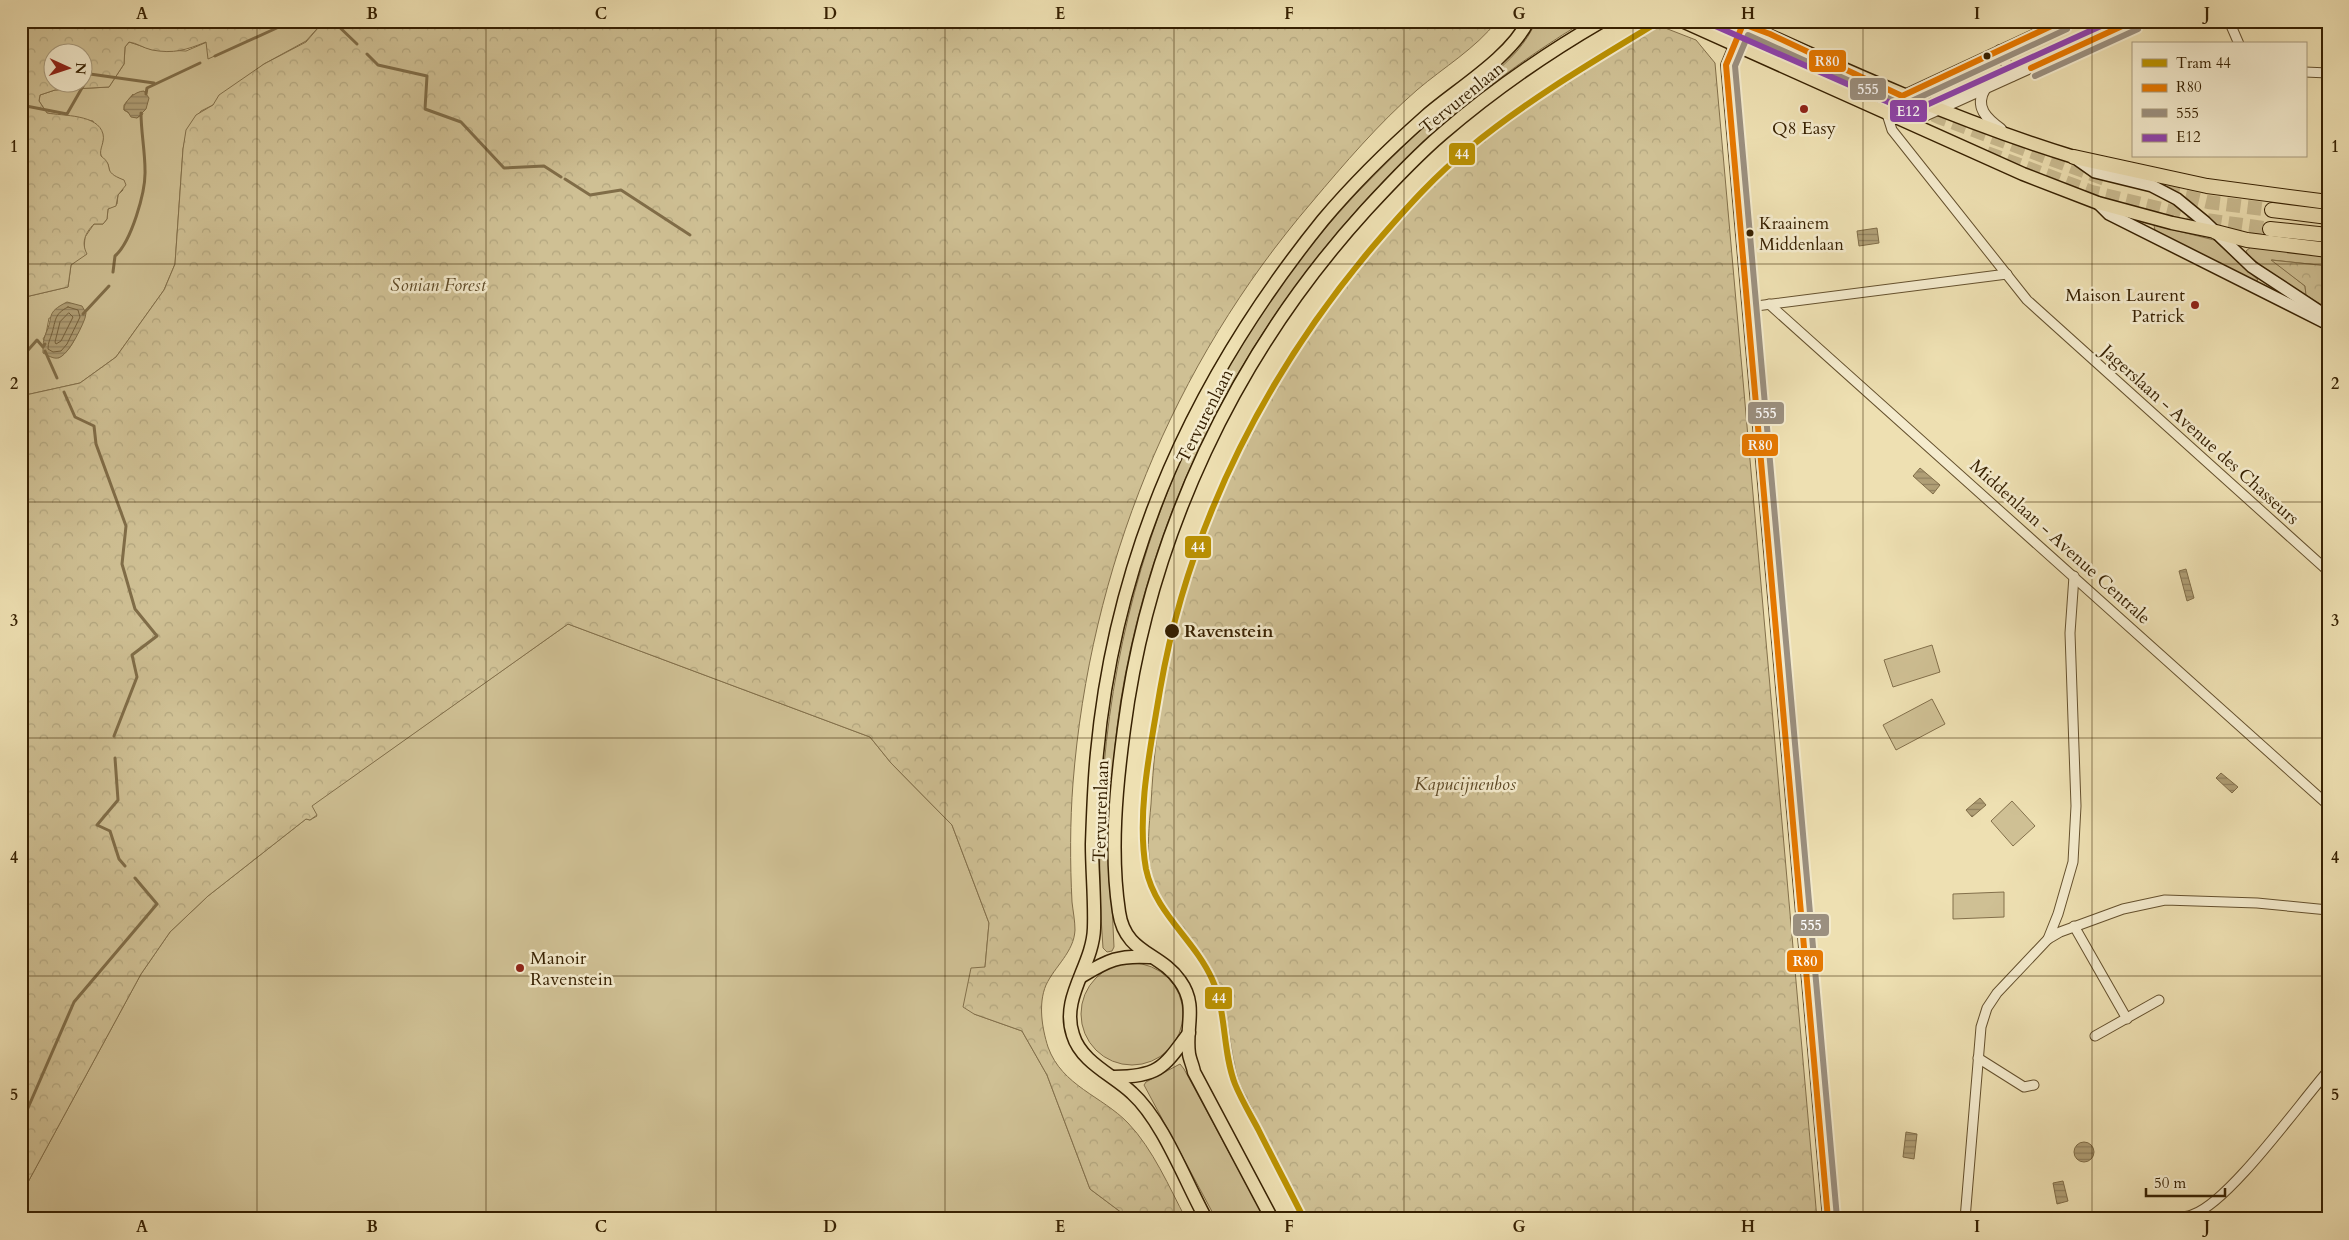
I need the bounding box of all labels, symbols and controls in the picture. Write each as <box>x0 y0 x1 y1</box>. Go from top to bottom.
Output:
text: A <box>136 3 148 25</box>
text: B <box>366 3 378 25</box>
text: C <box>595 3 607 25</box>
text: D <box>823 3 837 25</box>
text: E <box>1055 3 1065 25</box>
text: F <box>1284 3 1294 25</box>
text: G <box>1512 3 1526 25</box>
text: H <box>1741 3 1755 25</box>
text: I <box>1974 3 1980 25</box>
text: J <box>2202 3 2210 25</box>
north arrow <box>42 42 92 92</box>
legend <box>2132 42 2306 158</box>
line badge: R80 <box>1808 49 1847 73</box>
unlabelled marker <box>1982 51 1992 61</box>
text: R80 <box>1815 52 1839 71</box>
text: Tram 44 <box>2176 53 2231 73</box>
street label: Tervurenlaan <box>1414 56 1510 140</box>
text: N <box>71 62 90 75</box>
line badge: 555 <box>1849 77 1887 101</box>
text: R80 <box>2176 77 2202 97</box>
text: 555 <box>1857 80 1879 99</box>
line badge: E12 <box>1889 99 1928 123</box>
text: E12 <box>1896 102 1920 121</box>
marker: Q8 Easy <box>1798 103 1810 115</box>
text: 555 <box>2176 103 2199 123</box>
place label: Q8 Easy <box>1772 116 1836 141</box>
text: E12 <box>2176 127 2201 147</box>
text: 1 <box>10 136 18 158</box>
text: 1 <box>2331 136 2339 158</box>
line badge: 44 <box>1448 142 1476 166</box>
text: 44 <box>1455 145 1469 164</box>
place label: Kraainem Middenlaan <box>1759 212 1844 256</box>
marker: Kraainem Middenlaan <box>1745 228 1755 238</box>
park label: Sonian Forest <box>390 273 487 298</box>
place label: Maison Laurent Patrick <box>2065 283 2185 329</box>
marker: Maison Laurent Patrick <box>2189 299 2201 311</box>
street label: Jagerslaan - Avenue des Chasseurs <box>2093 337 2304 531</box>
street label: Tervurenlaan <box>1171 364 1240 467</box>
text: 2 <box>10 373 18 395</box>
text: 2 <box>2331 373 2339 395</box>
line badge: 555 <box>1747 401 1785 425</box>
text: 555 <box>1755 404 1777 423</box>
line badge: R80 <box>1741 433 1779 457</box>
text: R80 <box>1748 436 1772 455</box>
street label: Middenlaan - Avenue Centrale <box>1964 454 2156 630</box>
line badge: 44 <box>1184 535 1212 559</box>
text: 44 <box>1191 538 1205 557</box>
text: 3 <box>10 610 18 632</box>
text: 3 <box>2331 610 2339 632</box>
place label: Ravenstein <box>1184 619 1274 644</box>
marker: Ravenstein <box>1163 622 1181 640</box>
street label: Tervurenlaan <box>1087 759 1115 863</box>
park label: Kapucijnenbos <box>1414 772 1516 797</box>
text: 4 <box>10 847 18 869</box>
text: 4 <box>2331 847 2339 869</box>
line badge: 555 <box>1792 913 1830 937</box>
text: 555 <box>1800 916 1822 935</box>
place label: Manoir Ravenstein <box>530 946 614 992</box>
line badge: R80 <box>1786 949 1824 973</box>
text: R80 <box>1793 952 1817 971</box>
marker: Manoir Ravenstein <box>514 962 526 974</box>
line badge: 44 <box>1204 986 1233 1010</box>
text: 44 <box>1212 989 1226 1008</box>
text: 5 <box>10 1084 18 1106</box>
text: 5 <box>2331 1084 2339 1106</box>
scale bar <box>2146 1165 2225 1197</box>
text: 50 m <box>2154 1173 2186 1193</box>
text: A <box>136 1216 148 1238</box>
text: B <box>366 1216 378 1238</box>
text: C <box>595 1216 607 1238</box>
text: D <box>823 1216 837 1238</box>
text: E <box>1055 1216 1065 1238</box>
text: F <box>1284 1216 1294 1238</box>
text: G <box>1512 1216 1526 1238</box>
text: H <box>1741 1216 1755 1238</box>
text: I <box>1974 1216 1980 1238</box>
text: J <box>2202 1216 2210 1238</box>

